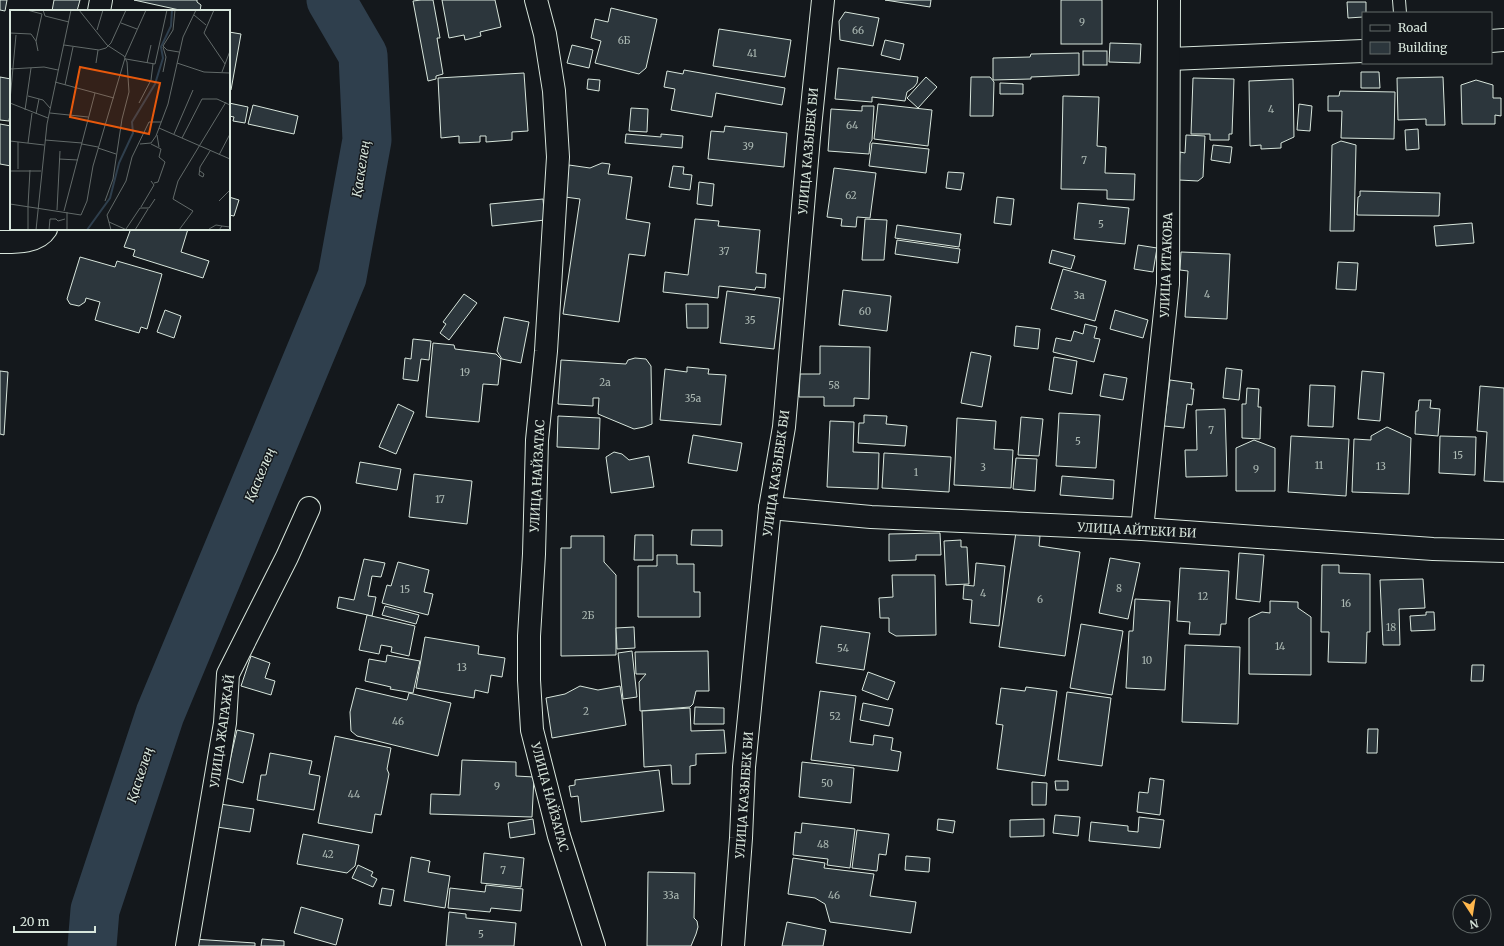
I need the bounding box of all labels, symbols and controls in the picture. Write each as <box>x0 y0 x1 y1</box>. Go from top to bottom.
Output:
inset map <box>10 10 230 230</box>
legend <box>1362 12 1492 64</box>
house number: 9 <box>1079 16 1085 29</box>
text: Road <box>1398 20 1427 35</box>
house number: 66 <box>852 24 864 37</box>
house number: 6Б <box>618 34 630 47</box>
text: Building <box>1398 40 1448 55</box>
house number: 41 <box>747 47 757 60</box>
street label: УЛИЦА КАЗЫБЕК БИ <box>795 87 821 216</box>
house number: 4 <box>1268 103 1274 116</box>
house number: 64 <box>846 119 858 132</box>
water label: Қаскелең <box>348 139 374 199</box>
house number: 39 <box>742 140 754 153</box>
house number: 7 <box>1081 154 1087 167</box>
house number: 62 <box>845 189 857 202</box>
street label: УЛИЦА ИТАКОВА <box>1157 212 1175 319</box>
house number: 5 <box>1098 218 1104 231</box>
house number: 37 <box>718 245 730 258</box>
house number: 4 <box>1204 288 1210 301</box>
house number: 3а <box>1073 289 1085 302</box>
house number: 60 <box>859 305 871 318</box>
house number: 35 <box>744 314 756 327</box>
house number: 19 <box>460 366 470 379</box>
house number: 2а <box>599 376 611 389</box>
house number: 58 <box>828 379 840 392</box>
house number: 35а <box>685 392 702 405</box>
street label: УЛИЦА КАЗЫБЕК БИ <box>760 409 792 538</box>
street label: УЛИЦА НАЙЗАТАС <box>527 419 547 534</box>
house number: 7 <box>1208 424 1214 437</box>
house number: 5 <box>1075 435 1081 448</box>
water label: Қаскелең <box>241 445 279 505</box>
house number: 15 <box>1453 449 1463 462</box>
house number: 11 <box>1315 459 1324 472</box>
house number: 13 <box>1376 460 1386 473</box>
house number: 3 <box>980 461 986 474</box>
house number: 9 <box>1253 463 1259 476</box>
house number: 1 <box>914 466 919 479</box>
house number: 17 <box>435 493 445 506</box>
street label: УЛИЦА АЙТЕКИ БИ <box>1076 519 1197 541</box>
house number: 8 <box>1116 582 1122 595</box>
house number: 15 <box>400 583 410 596</box>
house number: 4 <box>980 587 986 600</box>
house number: 12 <box>1198 590 1208 603</box>
house number: 6 <box>1037 593 1043 606</box>
house number: 16 <box>1341 597 1351 610</box>
house number: 2Б <box>582 609 594 622</box>
house number: 18 <box>1386 621 1396 634</box>
house number: 14 <box>1275 640 1285 653</box>
house number: 54 <box>837 642 849 655</box>
house number: 10 <box>1142 654 1152 667</box>
house number: 13 <box>457 661 467 674</box>
street label: УЛИЦА ЖАГАЖАЙ <box>206 673 237 790</box>
house number: 2 <box>583 705 589 718</box>
house number: 52 <box>829 710 841 723</box>
house number: 46 <box>392 715 404 728</box>
street label: УЛИЦА КАЗЫБЕК БИ <box>732 731 756 860</box>
street label: УЛИЦА НАЙЗАТАС <box>528 740 572 854</box>
water label: Қаскелең <box>123 745 157 805</box>
house number: 50 <box>821 777 833 790</box>
house number: 9 <box>494 780 500 793</box>
house number: 44 <box>348 788 360 801</box>
house number: 48 <box>817 838 829 851</box>
house number: 42 <box>322 848 334 861</box>
house number: 7 <box>500 864 506 877</box>
house number: 33а <box>663 889 680 902</box>
house number: 46 <box>828 889 840 902</box>
north arrow <box>1452 894 1492 934</box>
scale bar <box>14 908 95 934</box>
text: 20 m <box>20 914 49 929</box>
text: N <box>1468 916 1480 932</box>
house number: 5 <box>478 928 484 941</box>

